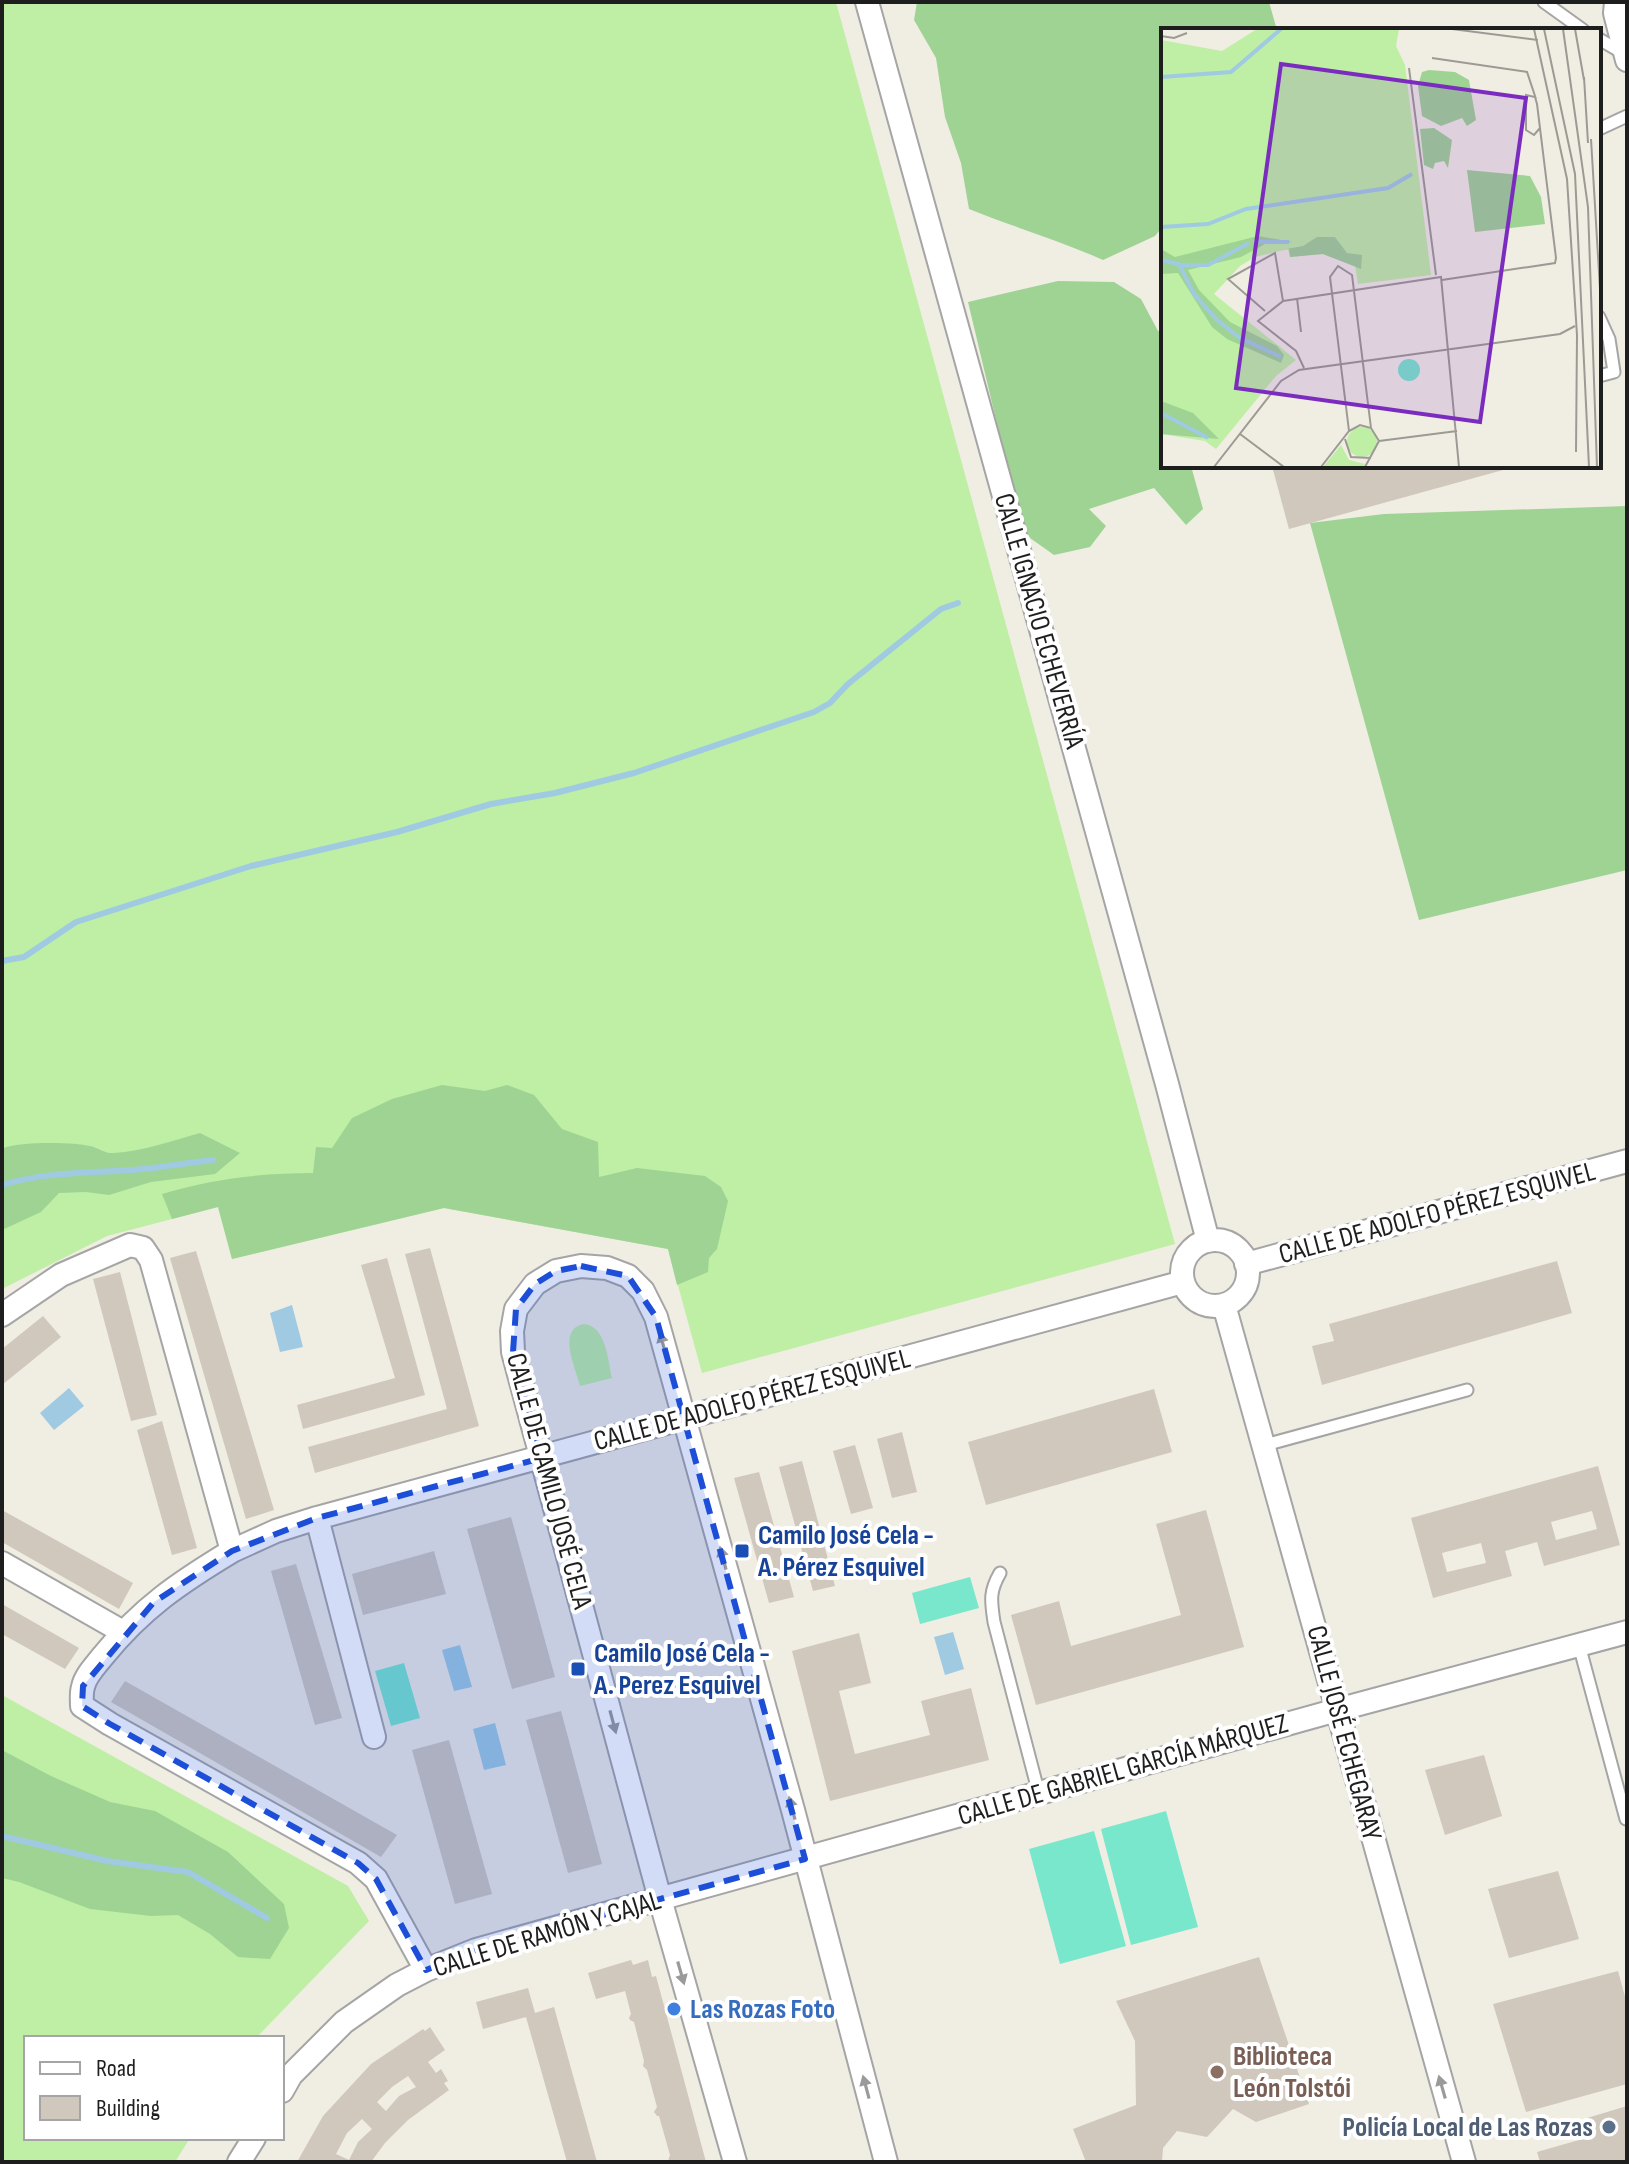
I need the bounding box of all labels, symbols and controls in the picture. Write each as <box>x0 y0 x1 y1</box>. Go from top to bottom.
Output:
inset map <box>1161 28 1601 468</box>
street label: CALLE IGNACIO ECHEVERRÍA <box>987 490 1091 753</box>
street label: CALLE DE ADOLFO PÉREZ ESQUIVEL <box>1275 1155 1599 1271</box>
one-way arrow <box>657 1331 669 1356</box>
street label: CALLE DE ADOLFO PÉREZ ESQUIVEL <box>590 1342 914 1458</box>
street label: CALLE DE CAMILO JOSÉ CELA <box>499 1350 599 1613</box>
place label: Camilo José Cela - A. Pérez Esquivel <box>757 1519 934 1584</box>
marker: Camilo José Cela - A. Pérez Esquivel <box>733 1542 751 1560</box>
one-way arrow <box>716 1545 729 1569</box>
street label: CALLE JOSÉ ECHEGARAY <box>1299 1622 1389 1844</box>
place label: Camilo José Cela - A. Perez Esquivel <box>593 1637 770 1702</box>
marker: Camilo José Cela - A. Perez Esquivel <box>569 1660 587 1678</box>
street label: CALLE DE GABRIEL GARCÍA MÁRQUEZ <box>954 1707 1292 1833</box>
one-way arrow <box>608 1710 620 1735</box>
one-way arrow <box>785 1796 798 1820</box>
street label: CALLE DE RAMÓN Y CAJAL <box>429 1884 665 1984</box>
one-way arrow <box>676 1961 688 1986</box>
place label: Las Rozas Foto <box>690 1993 835 2026</box>
marker: Las Rozas Foto <box>665 2000 683 2018</box>
legend <box>24 2036 284 2140</box>
place label: Biblioteca León Tolstói <box>1233 2040 1351 2105</box>
text: Road <box>96 2054 136 2083</box>
marker: Biblioteca León Tolstói <box>1208 2063 1226 2081</box>
one-way arrow <box>859 2074 871 2099</box>
one-way arrow <box>1436 2074 1448 2099</box>
text: Building <box>96 2094 160 2123</box>
place label: Policía Local de Las Rozas <box>1342 2111 1593 2144</box>
marker: Policía Local de Las Rozas <box>1600 2118 1618 2136</box>

